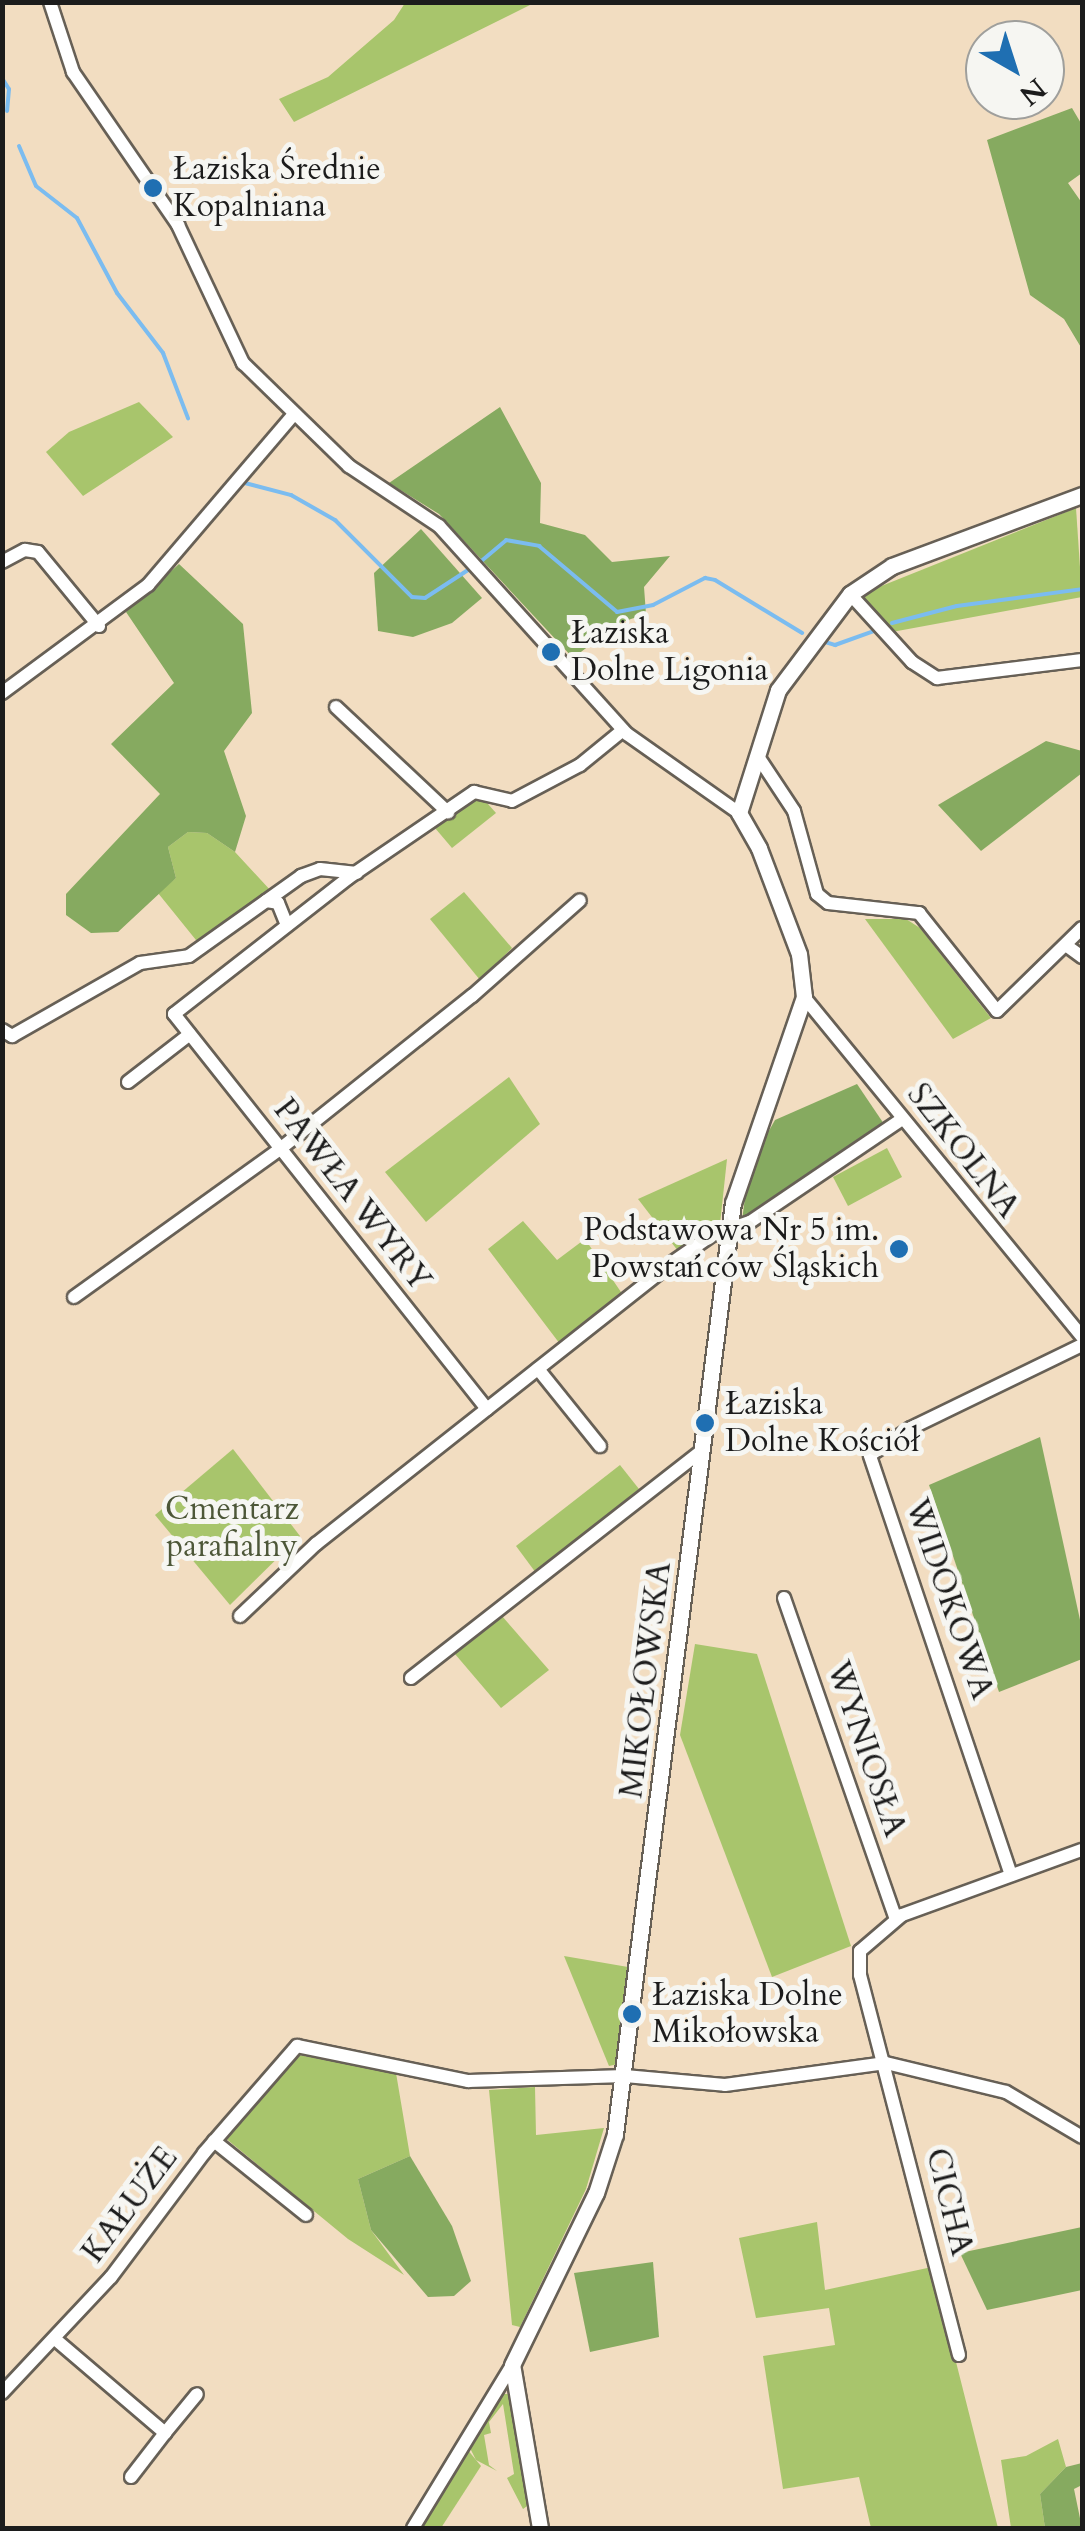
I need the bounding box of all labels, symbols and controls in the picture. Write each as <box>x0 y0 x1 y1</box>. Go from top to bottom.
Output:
north arrow <box>965 20 1065 120</box>
text: N <box>1011 69 1054 114</box>
place label: Łaziska Średnie Kopalniana <box>173 151 381 226</box>
marker: Łaziska Średnie Kopalniana <box>142 177 164 199</box>
place label: Łaziska Dolne Ligonia <box>571 615 768 690</box>
marker: Łaziska Dolne Ligonia <box>540 641 562 663</box>
street label: SZKOLNA <box>899 1076 1027 1226</box>
street label: PAWŁA WYRY <box>265 1091 439 1299</box>
place label: Podstawowa Nr 5 im. Powstańców Śląskich <box>583 1212 879 1287</box>
marker: Podstawowa Nr 5 im. Powstańców Śląskich <box>888 1238 910 1260</box>
place label: Łaziska Dolne Kościół <box>725 1386 919 1461</box>
marker: Łaziska Dolne Kościół <box>694 1412 716 1434</box>
park label: Cmentarz parafialny <box>165 1491 299 1566</box>
street label: WIDOKOWA <box>897 1494 1001 1704</box>
street label: MIKOŁOWSKA <box>612 1560 680 1800</box>
street label: WYNIOSŁA <box>818 1656 914 1842</box>
place label: Łaziska Dolne Mikołowska <box>652 1977 843 2052</box>
marker: Łaziska Dolne Mikołowska <box>621 2003 643 2025</box>
street label: KAŁUŻE <box>74 2140 186 2270</box>
street label: CICHA <box>917 2144 981 2260</box>

